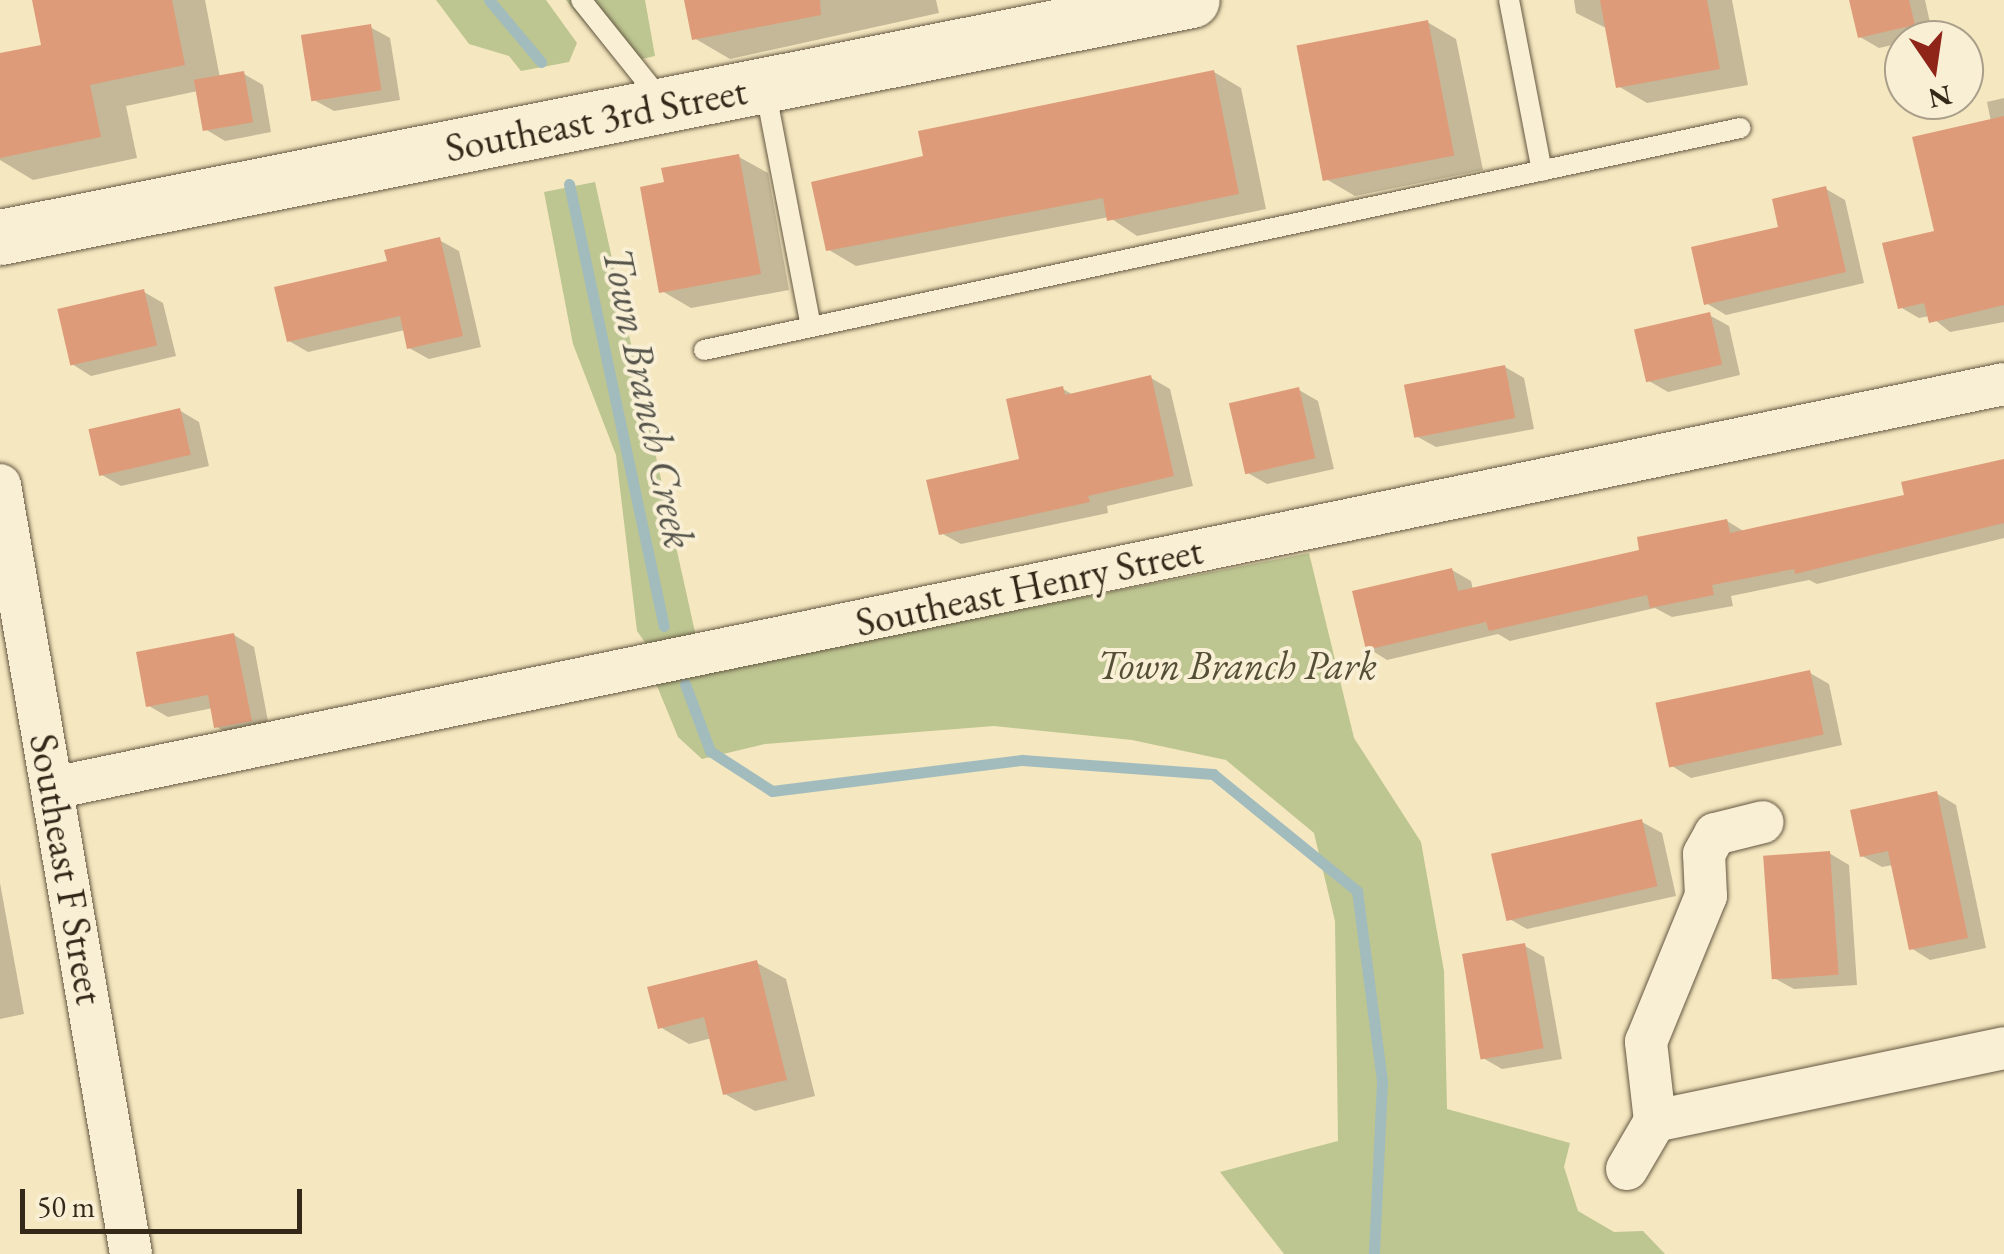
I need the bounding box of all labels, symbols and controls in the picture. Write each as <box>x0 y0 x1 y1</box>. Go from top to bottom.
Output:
north arrow <box>1884 20 1984 120</box>
street label: Southeast 3rd Street <box>441 66 751 172</box>
text: N <box>1925 77 1955 117</box>
water label: Town Branch Creek <box>592 243 704 553</box>
street label: Southeast Henry Street <box>851 526 1207 646</box>
park label: Town Branch Park <box>1097 641 1377 689</box>
street label: Southeast F Street <box>20 730 114 1008</box>
scale bar <box>25 1169 308 1231</box>
text: 50 m <box>37 1187 95 1226</box>

